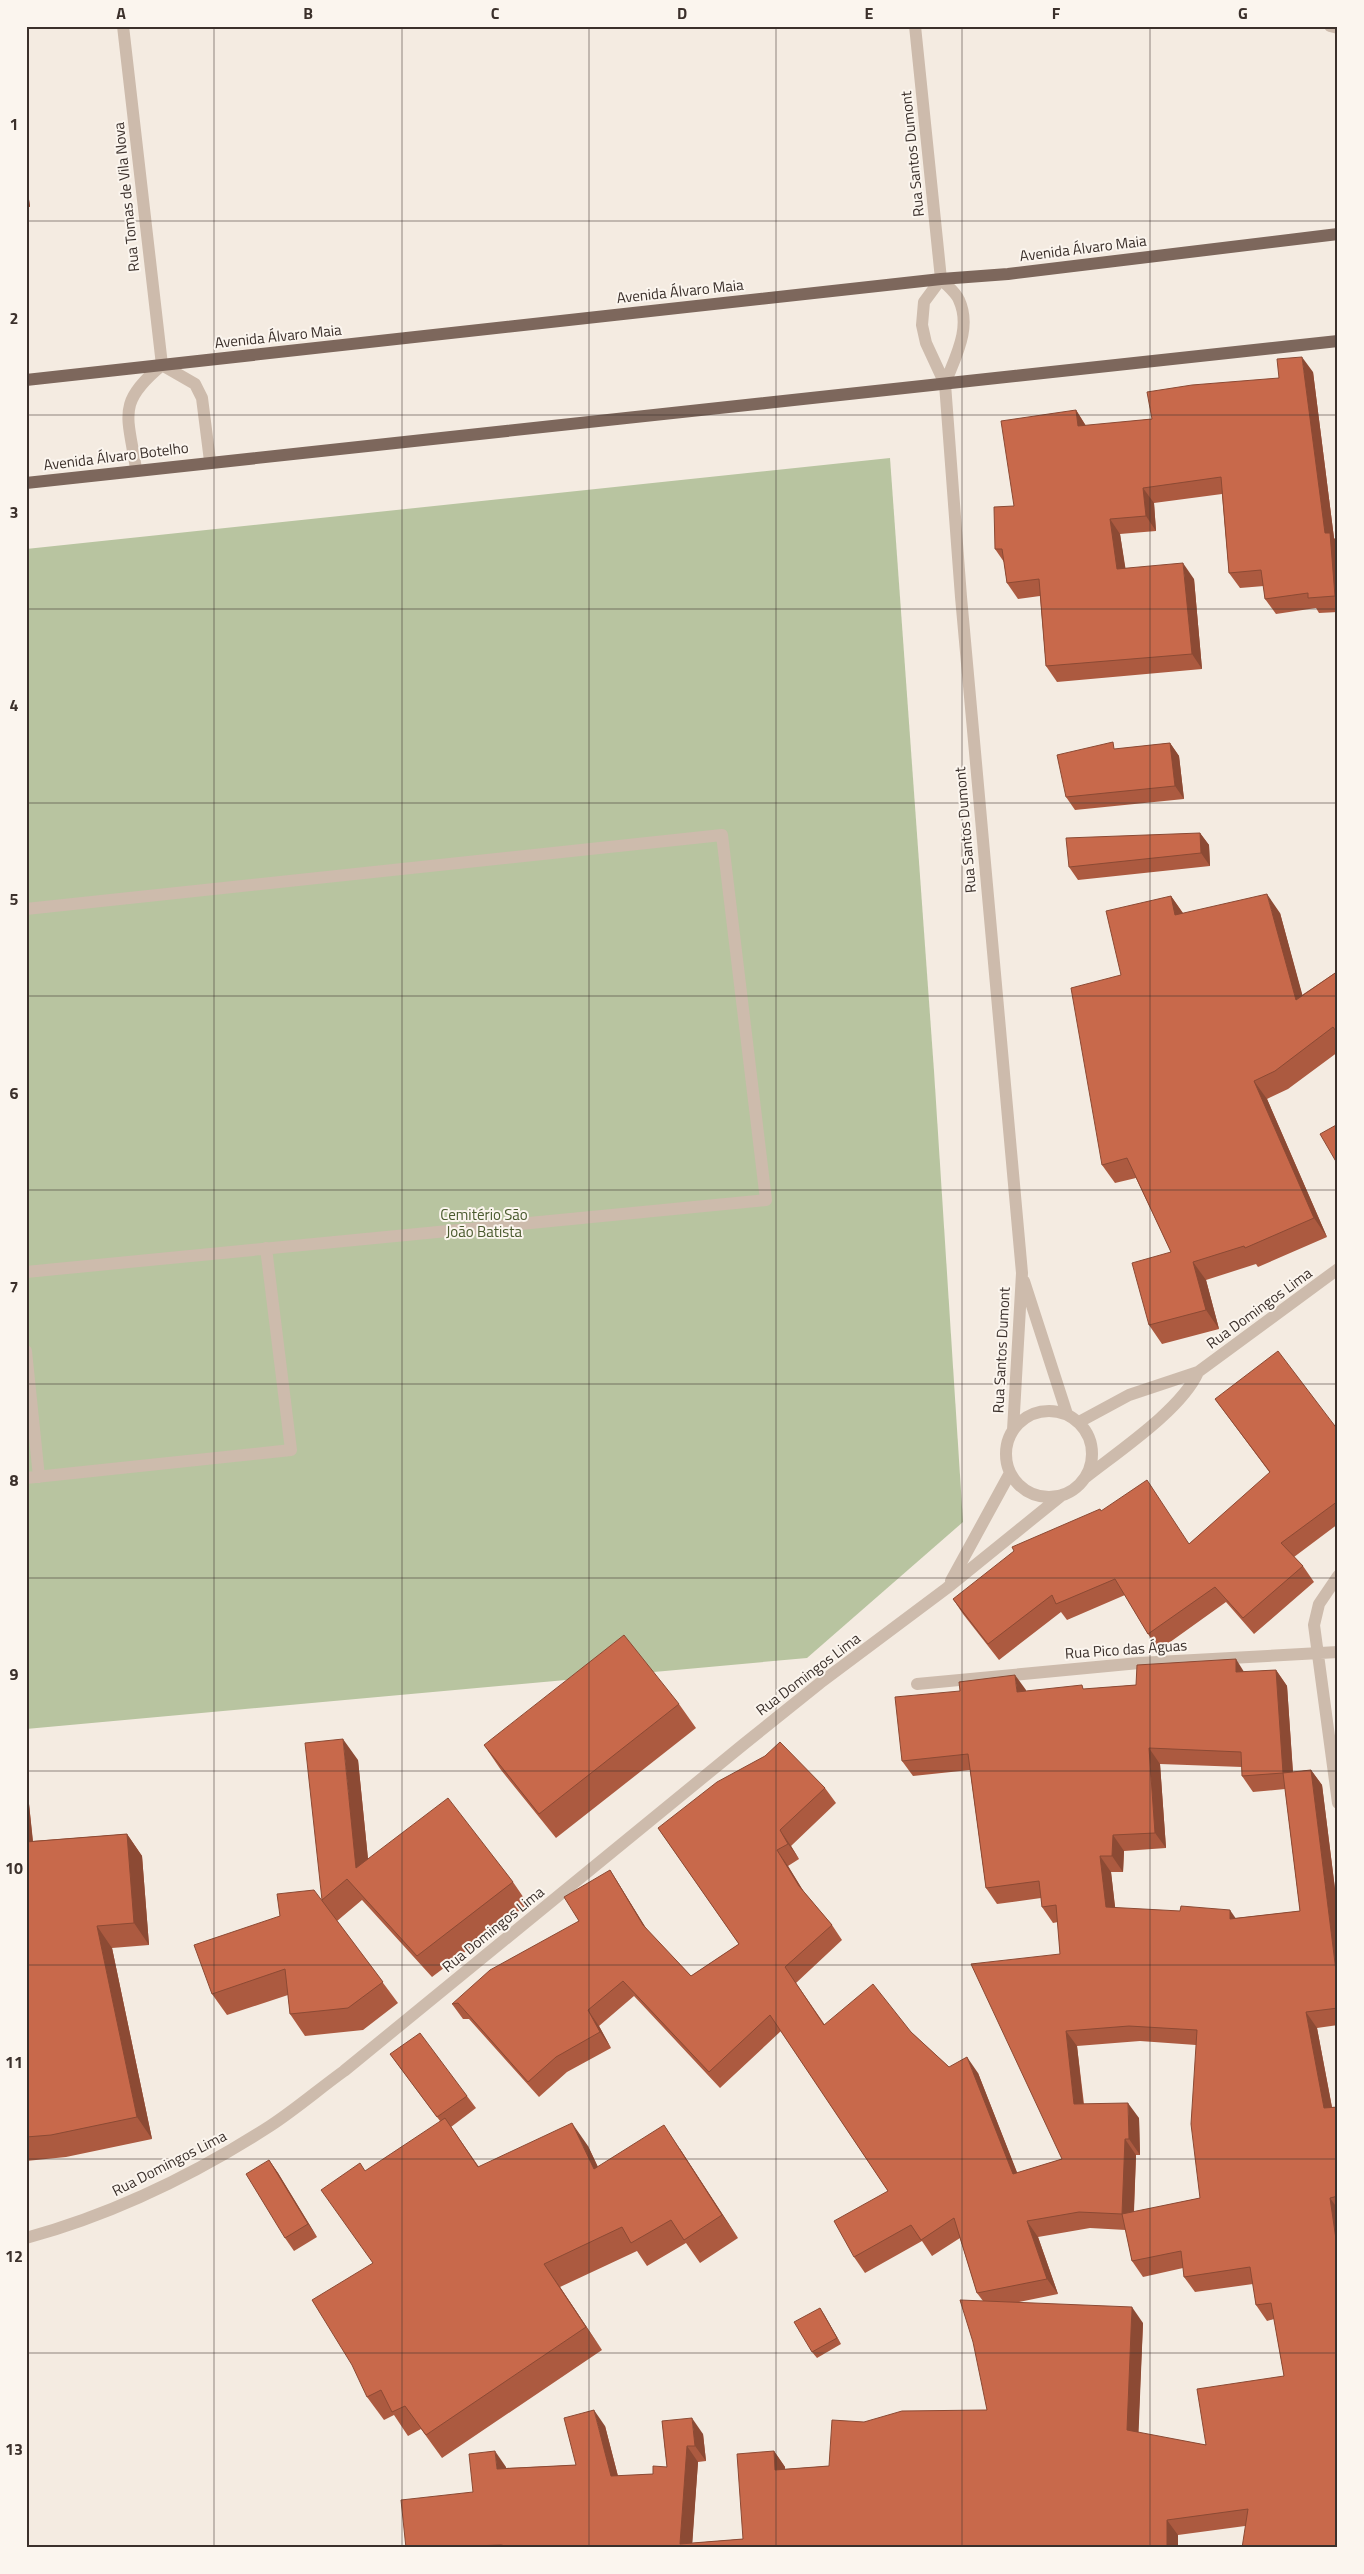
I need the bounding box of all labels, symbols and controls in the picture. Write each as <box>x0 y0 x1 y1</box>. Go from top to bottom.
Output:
text: A <box>116 1 126 25</box>
text: B <box>303 1 313 25</box>
text: C <box>491 1 500 25</box>
text: D <box>677 1 687 25</box>
text: E <box>865 1 874 25</box>
text: F <box>1052 1 1061 25</box>
text: G <box>1238 1 1248 25</box>
street label: Rua Santos Dumont <box>894 89 930 218</box>
text: 1 <box>10 112 18 136</box>
street label: Rua Tomas de Vila Nova <box>107 121 145 273</box>
street label: Avenida Álvaro Maia <box>1018 229 1148 267</box>
street label: Avenida Álvaro Maia <box>615 273 745 309</box>
text: 2 <box>10 306 18 330</box>
street label: Avenida Álvaro Maia <box>213 318 343 354</box>
street label: Avenida Álvaro Botelho <box>42 436 190 476</box>
text: 3 <box>10 500 18 524</box>
text: 4 <box>10 693 19 717</box>
street label: Rua Santos Dumont <box>948 765 982 894</box>
text: 5 <box>10 887 19 911</box>
text: 6 <box>10 1081 19 1105</box>
park label: Cemitério São João Batista <box>440 1203 528 1243</box>
street label: Rua Domingos Lima <box>1201 1261 1317 1354</box>
text: 7 <box>10 1275 18 1299</box>
street label: Rua Santos Dumont <box>986 1286 1016 1414</box>
text: 8 <box>10 1468 19 1492</box>
street label: Rua Domingos Lima <box>751 1627 866 1721</box>
street label: Rua Pico das Águas <box>1064 1633 1188 1665</box>
text: 9 <box>10 1662 19 1686</box>
text: 10 <box>5 1856 23 1880</box>
street label: Rua Domingos Lima <box>437 1880 550 1978</box>
text: 11 <box>5 2050 23 2074</box>
street label: Rua Domingos Lima <box>108 2124 231 2202</box>
text: 12 <box>5 2244 23 2268</box>
text: 13 <box>5 2437 23 2461</box>

